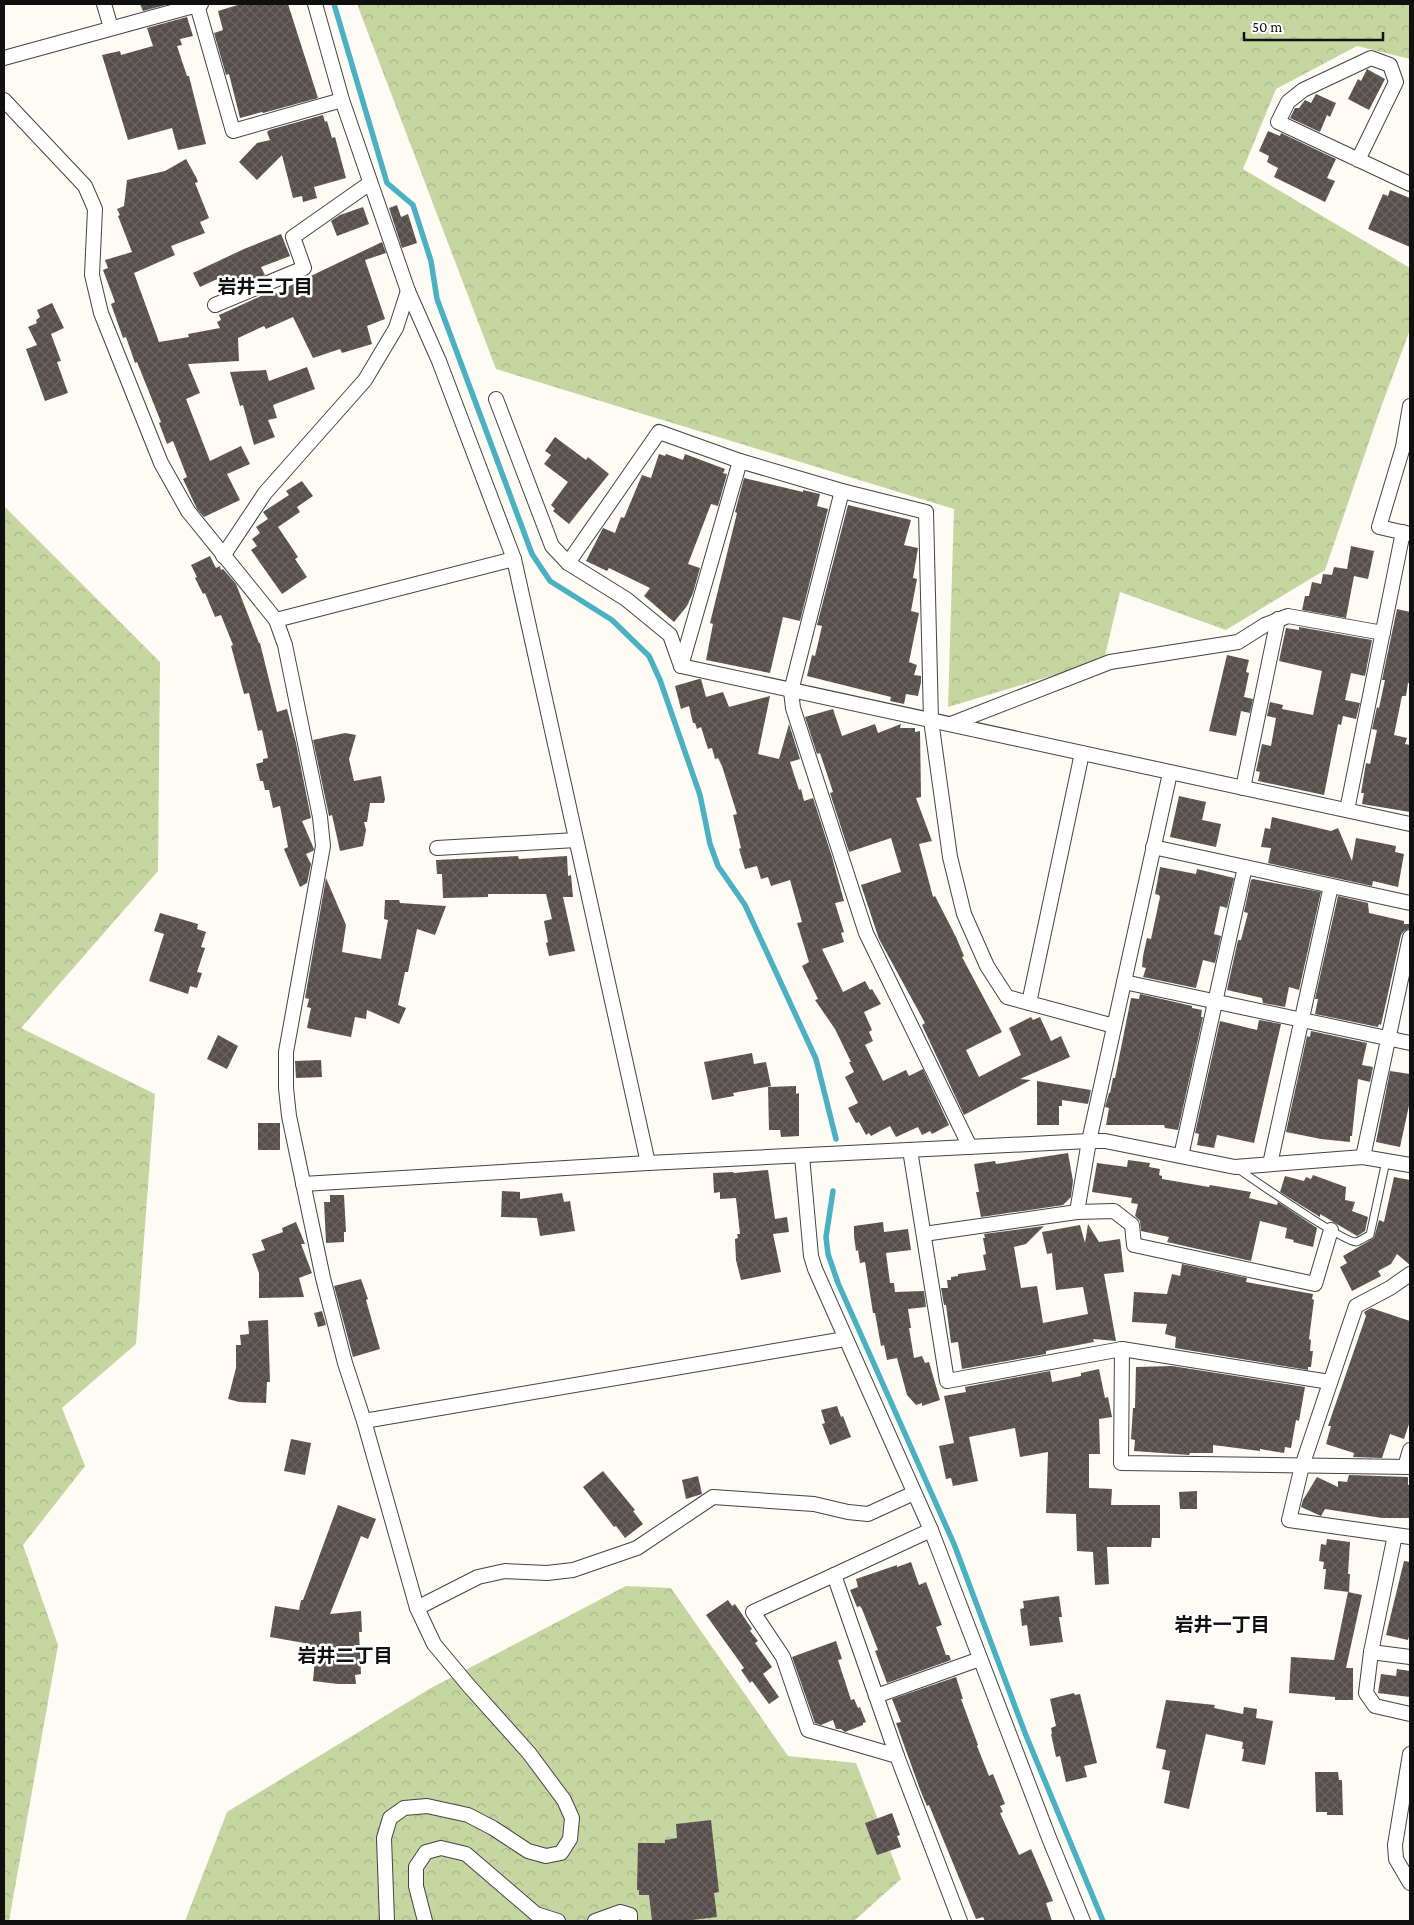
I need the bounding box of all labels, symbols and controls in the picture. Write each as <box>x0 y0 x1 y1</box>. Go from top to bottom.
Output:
scale bar <box>1244 10 1383 42</box>
text: 50 m <box>1252 19 1282 35</box>
district label: 岩井三丁目 <box>217 276 313 297</box>
district label: 岩井一丁目 <box>1174 1614 1270 1635</box>
district label: 岩井二丁目 <box>297 1645 393 1666</box>

